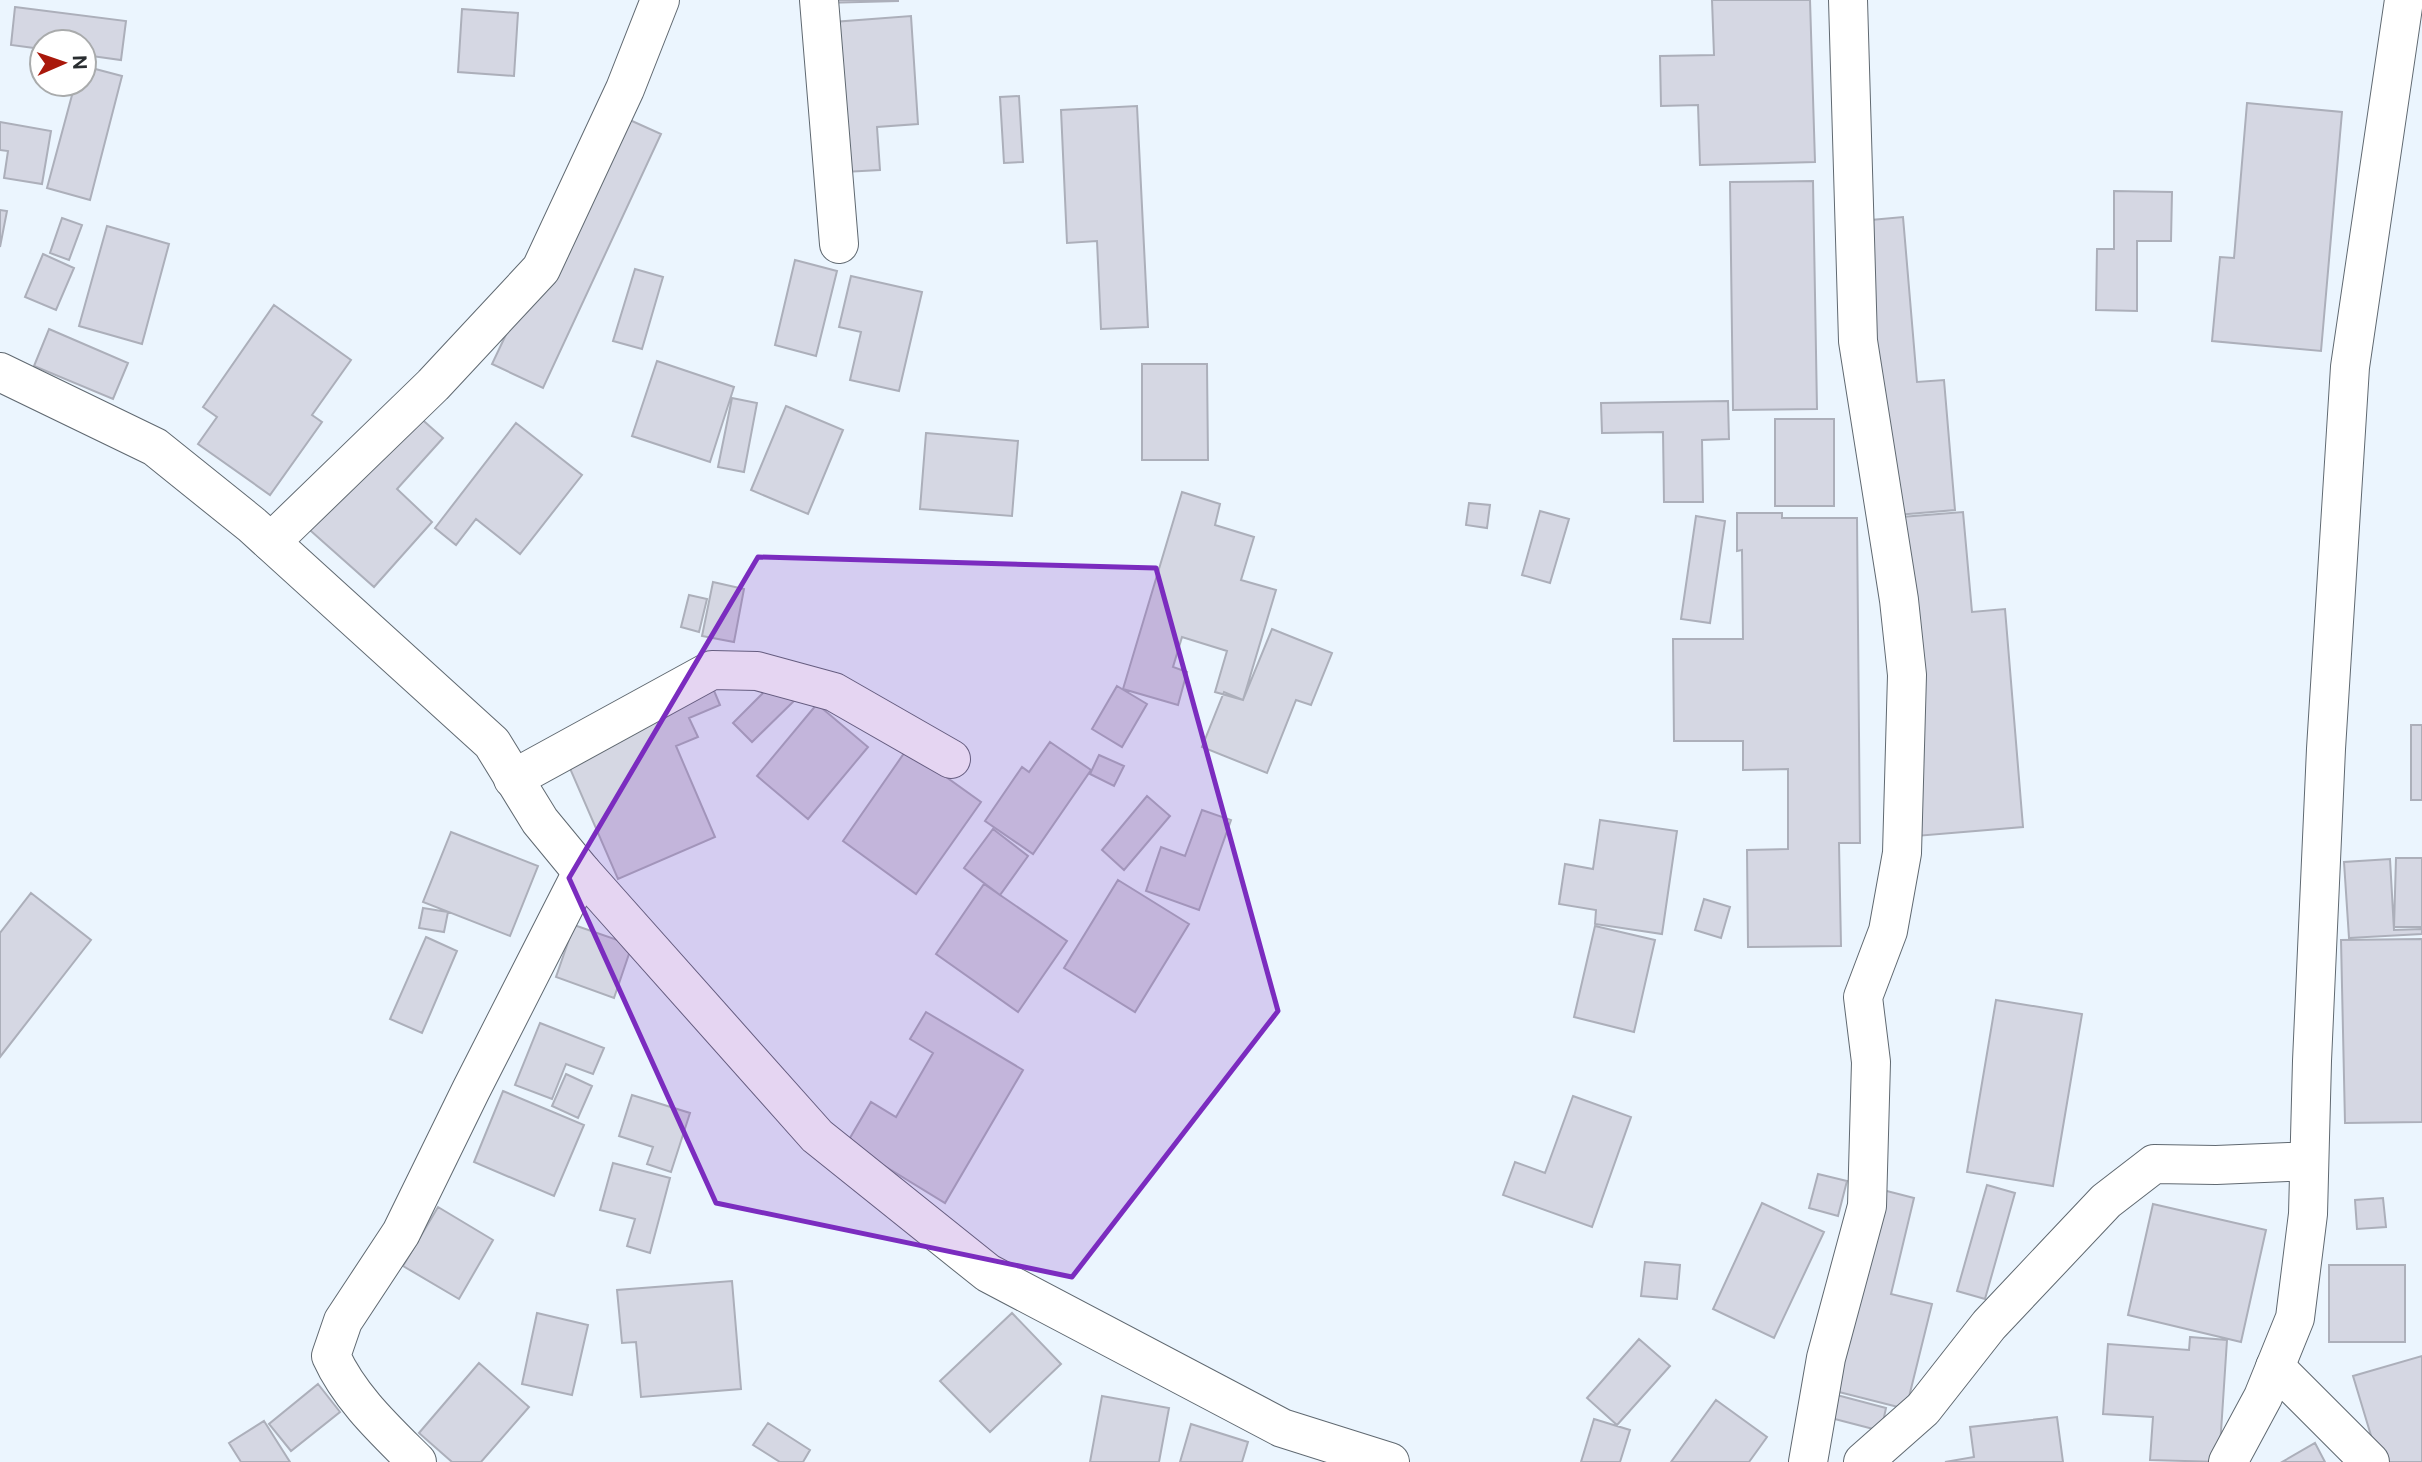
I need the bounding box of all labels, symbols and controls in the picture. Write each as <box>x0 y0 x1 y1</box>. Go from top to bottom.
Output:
north arrow <box>28 28 98 98</box>
text: N <box>69 55 91 70</box>

